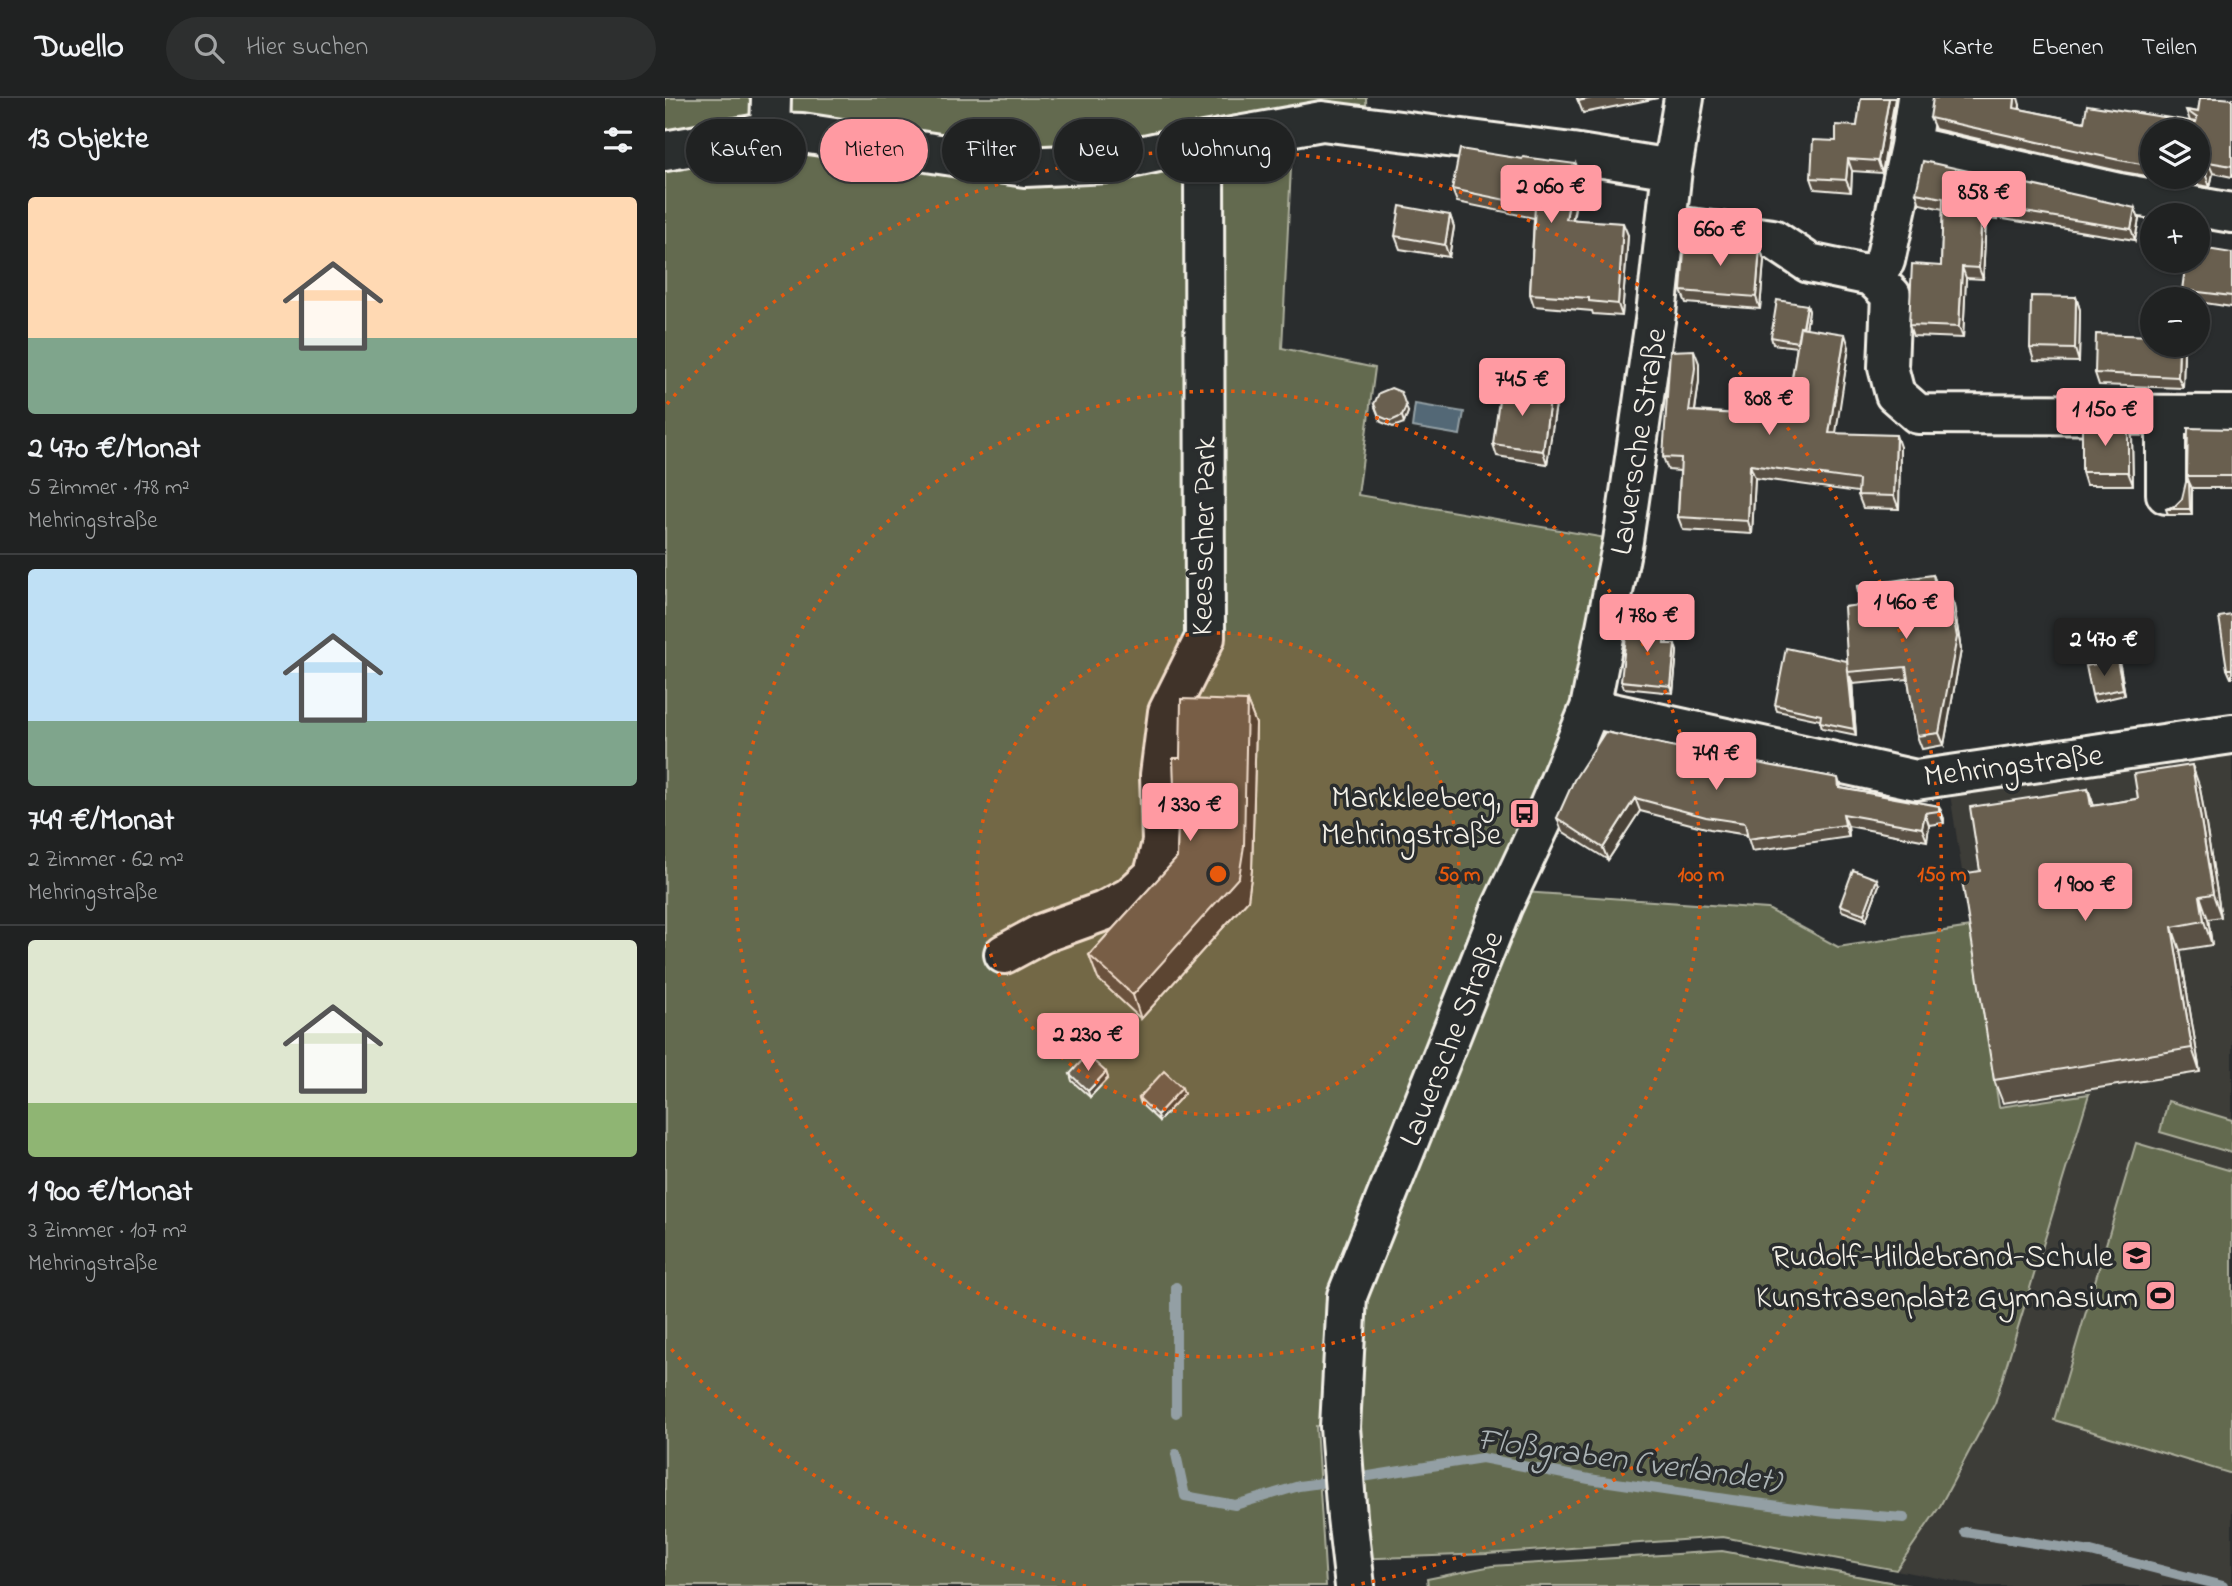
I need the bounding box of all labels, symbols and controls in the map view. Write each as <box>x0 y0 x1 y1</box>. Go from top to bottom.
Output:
search box <box>166 17 656 80</box>
text: Dwello <box>35 24 124 72</box>
icon: search <box>190 29 228 67</box>
text: Hier suchen <box>246 29 368 67</box>
text: Karte <box>1942 31 1993 66</box>
text: Ebenen <box>2031 31 2104 66</box>
text: Teilen <box>2142 31 2197 66</box>
text: 13 Objekte <box>28 118 148 162</box>
chip: Kaufen <box>686 119 806 182</box>
chip: Mieten <box>820 119 928 182</box>
chip: Filter <box>942 119 1040 182</box>
chip: Neu <box>1054 119 1143 182</box>
chip: Wohnung <box>1157 119 1295 182</box>
map controls <box>2140 119 2210 357</box>
button: layers <box>2140 119 2210 189</box>
icon: filters <box>599 121 637 159</box>
pin: 2 060 € <box>1486 166 1616 225</box>
text: 2 060 € <box>1517 171 1585 204</box>
pin: 858 € <box>1935 172 2033 231</box>
text: 858 € <box>1958 177 2010 210</box>
button: + <box>2140 203 2210 273</box>
pin: 660 € <box>1671 208 1769 268</box>
text: 660 € <box>1694 214 1746 247</box>
icon: home <box>270 243 396 369</box>
button: − <box>2140 287 2210 357</box>
street label: Lauersche Straße <box>1599 324 1682 558</box>
pin: 745 € <box>1473 358 1571 418</box>
text: 745 € <box>1495 364 1549 397</box>
pin: 808 € <box>1720 378 1818 437</box>
text: 808 € <box>1745 383 1793 416</box>
pin: 1 150 € <box>2040 388 2170 448</box>
text: 1 150 € <box>2072 394 2138 427</box>
text: 2 470 €/Monat <box>28 428 201 472</box>
street label: Kees'scher Park <box>1180 435 1231 636</box>
text: 5 Zimmer · 178 m² <box>28 472 189 505</box>
text: Mehringstraße <box>28 505 157 538</box>
pin: 1 460 € <box>1841 582 1971 641</box>
text: 1 460 € <box>1874 587 1938 620</box>
pin: 1 780 € <box>1582 594 1712 654</box>
text: 1 780 € <box>1616 600 1678 633</box>
icon: home <box>270 615 396 741</box>
pin: 2 470 € <box>2039 618 2169 678</box>
text: 2 470 € <box>2070 624 2138 657</box>
pin: 749 € <box>1667 732 1765 792</box>
street label: Mehringstraße <box>1921 733 2106 802</box>
text: 749 € <box>1692 738 1740 771</box>
place label: Markkleeberg, Mehringstraße <box>1321 776 1502 860</box>
pin: 1 330 € <box>1125 784 1255 843</box>
text: 1 330 € <box>1158 789 1222 822</box>
bus stop icon: Markkleeberg, Mehringstraße <box>1507 797 1541 831</box>
text: 749 €/Monat <box>28 800 174 844</box>
text: 2 Zimmer · 62 m² <box>28 844 184 877</box>
text: 50 m <box>1438 861 1480 891</box>
text: 100 m <box>1678 861 1724 891</box>
text: 150 m <box>1917 861 1967 891</box>
centre of rings <box>1206 862 1230 886</box>
pin: 1 900 € <box>2020 864 2150 923</box>
text: 1 900 € <box>2054 869 2116 902</box>
text: Mehringstraße <box>28 877 157 910</box>
street label: Lauersche Straße <box>1389 924 1518 1154</box>
icon: home <box>270 986 396 1112</box>
pin: 2 230 € <box>1023 1014 1153 1073</box>
text: 2 230 € <box>1053 1019 1123 1052</box>
text: 1 900 €/Monat <box>28 1171 193 1215</box>
text: 3 Zimmer · 107 m² <box>28 1215 187 1248</box>
place label: Rudolf-Hildebrand-Schule <box>1771 1235 2114 1282</box>
school or university icon: Rudolf-Hildebrand-Schule <box>2119 1238 2153 1272</box>
text: Mehringstraße <box>28 1248 157 1281</box>
place label: Kunstrasenplatz Gymnasium <box>1756 1276 2138 1323</box>
sports icon: Kunstrasenplatz Gymnasium <box>2144 1279 2178 1313</box>
water label: Floßgraben (verlandet) <box>1473 1417 1787 1509</box>

